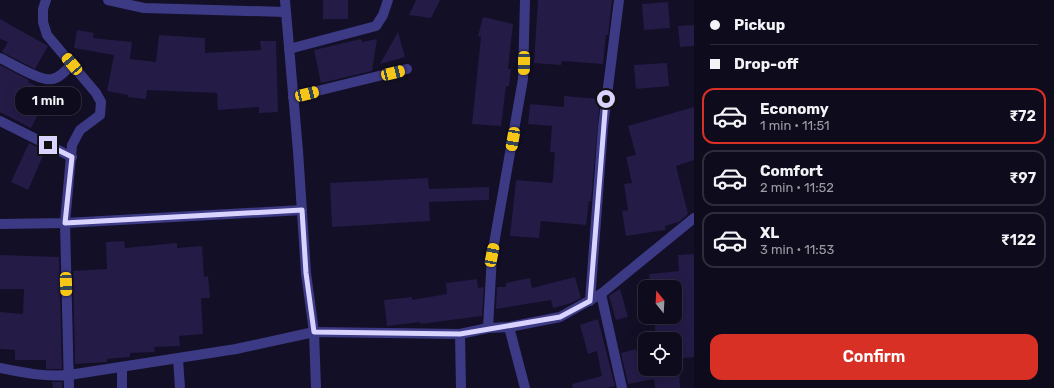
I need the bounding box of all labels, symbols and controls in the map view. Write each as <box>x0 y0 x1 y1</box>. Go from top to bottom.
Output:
text: Pickup <box>734 16 785 34</box>
car <box>60 51 84 77</box>
car <box>518 51 530 75</box>
text: Drop-off <box>734 55 798 73</box>
car <box>380 64 406 82</box>
car <box>294 85 320 103</box>
callout: 1 min <box>15 87 81 115</box>
route start <box>597 90 615 108</box>
text: 1 min <box>32 93 64 108</box>
icon: car <box>712 98 748 134</box>
text: Economy <box>760 100 829 118</box>
text: ₹72 <box>1009 107 1036 125</box>
text: 1 min · 11:51 <box>760 118 830 133</box>
car <box>505 126 521 152</box>
route end <box>39 136 57 154</box>
icon: car <box>712 160 748 196</box>
text: Comfort <box>760 162 823 180</box>
text: ₹97 <box>1009 169 1036 187</box>
text: 2 min · 11:52 <box>760 180 834 195</box>
icon: car <box>712 222 748 258</box>
text: XL <box>760 224 779 242</box>
text: ₹122 <box>1001 231 1036 249</box>
car <box>484 242 500 268</box>
text: 3 min · 11:53 <box>760 242 834 257</box>
car <box>60 272 72 296</box>
north arrow <box>638 280 682 324</box>
map controls <box>638 280 682 376</box>
button: locate <box>638 332 682 376</box>
button: Confirm <box>710 334 1038 380</box>

